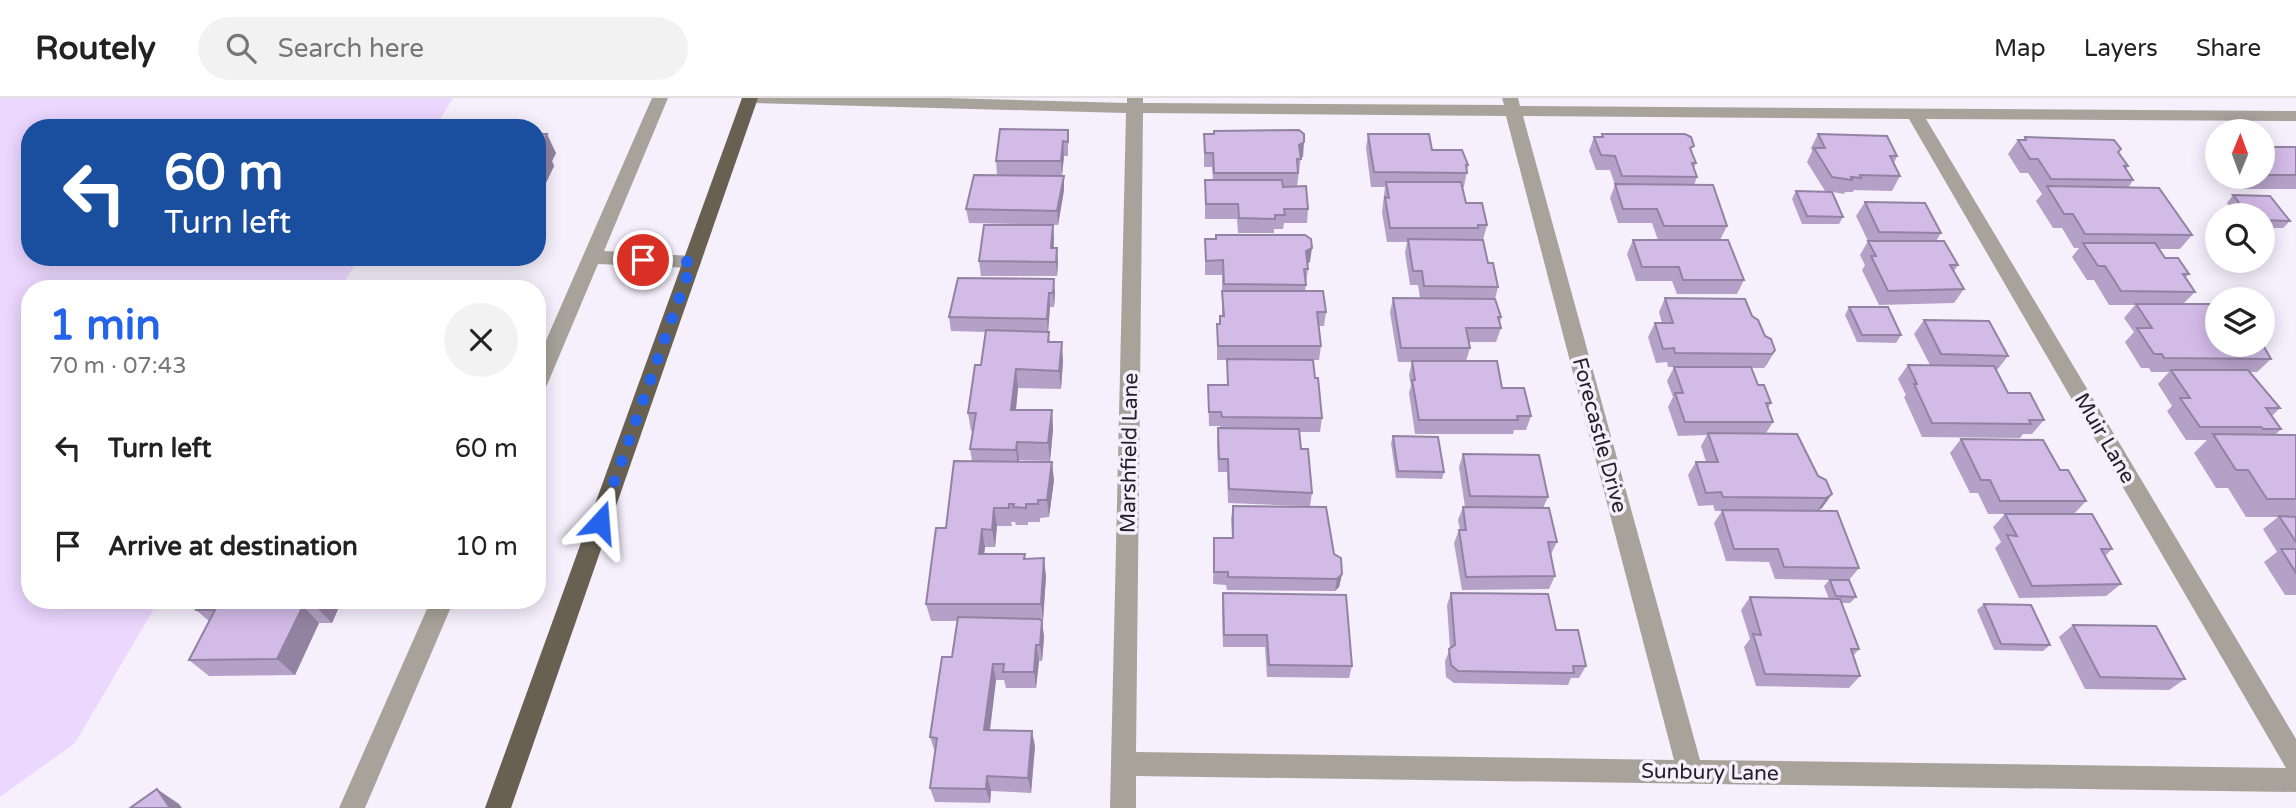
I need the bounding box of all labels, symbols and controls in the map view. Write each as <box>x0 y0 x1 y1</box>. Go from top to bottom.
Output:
search box <box>198 17 688 80</box>
text: Routely <box>35 29 156 68</box>
icon: search <box>222 29 260 67</box>
text: Search here <box>278 33 424 64</box>
text: Map <box>1994 34 2046 63</box>
text: Layers <box>2084 34 2158 63</box>
text: Share <box>2196 34 2261 63</box>
north arrow <box>2205 119 2275 189</box>
map controls <box>2205 119 2275 357</box>
text: 60 m <box>164 144 283 203</box>
icon: left <box>49 147 140 238</box>
button: search <box>2205 203 2275 273</box>
text: Turn left <box>164 204 291 242</box>
pin <box>613 230 673 290</box>
icon: arrive <box>624 241 662 279</box>
button: layers <box>2205 287 2275 357</box>
text: 1 min <box>49 300 161 351</box>
button: close <box>444 303 518 377</box>
text: 70 m · 07:43 <box>49 352 187 380</box>
street label: Forecastle Drive <box>1567 355 1632 516</box>
street label: Marshfield Lane <box>1116 372 1143 533</box>
street label: Muir Lane <box>2069 389 2140 488</box>
icon: left <box>49 429 87 467</box>
text: Turn left <box>108 433 211 464</box>
text: 60 m <box>455 433 518 464</box>
position arrow <box>563 485 637 559</box>
icon: arrive <box>49 527 87 565</box>
text: Arrive at destination <box>108 531 358 562</box>
text: 10 m <box>455 531 518 562</box>
street label: Sunbury Lane <box>1641 759 1779 786</box>

